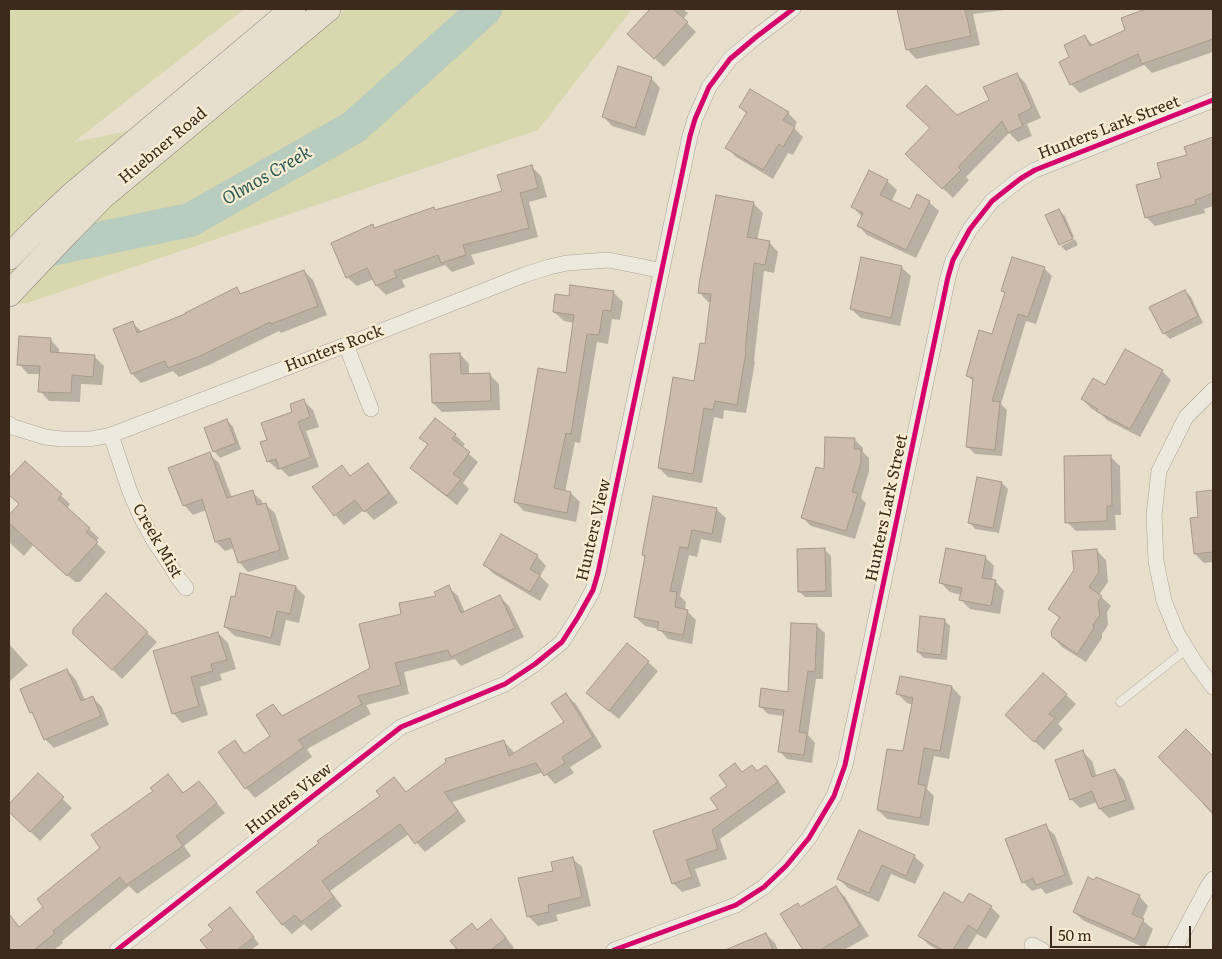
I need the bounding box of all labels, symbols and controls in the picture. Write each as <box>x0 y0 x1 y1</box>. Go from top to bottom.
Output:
street label: Hunters Lark Street <box>1035 92 1183 164</box>
street label: Huebner Road <box>115 104 211 188</box>
water label: Olmos Creek <box>218 142 316 210</box>
street label: Hunters Rock <box>282 321 386 377</box>
street label: Hunters Lark Street <box>862 432 912 584</box>
street label: Hunters View <box>573 477 615 583</box>
street label: Creek Mist <box>128 500 186 582</box>
street label: Hunters View <box>242 759 336 839</box>
scale bar <box>1052 916 1193 948</box>
text: 50 m <box>1058 923 1092 946</box>

